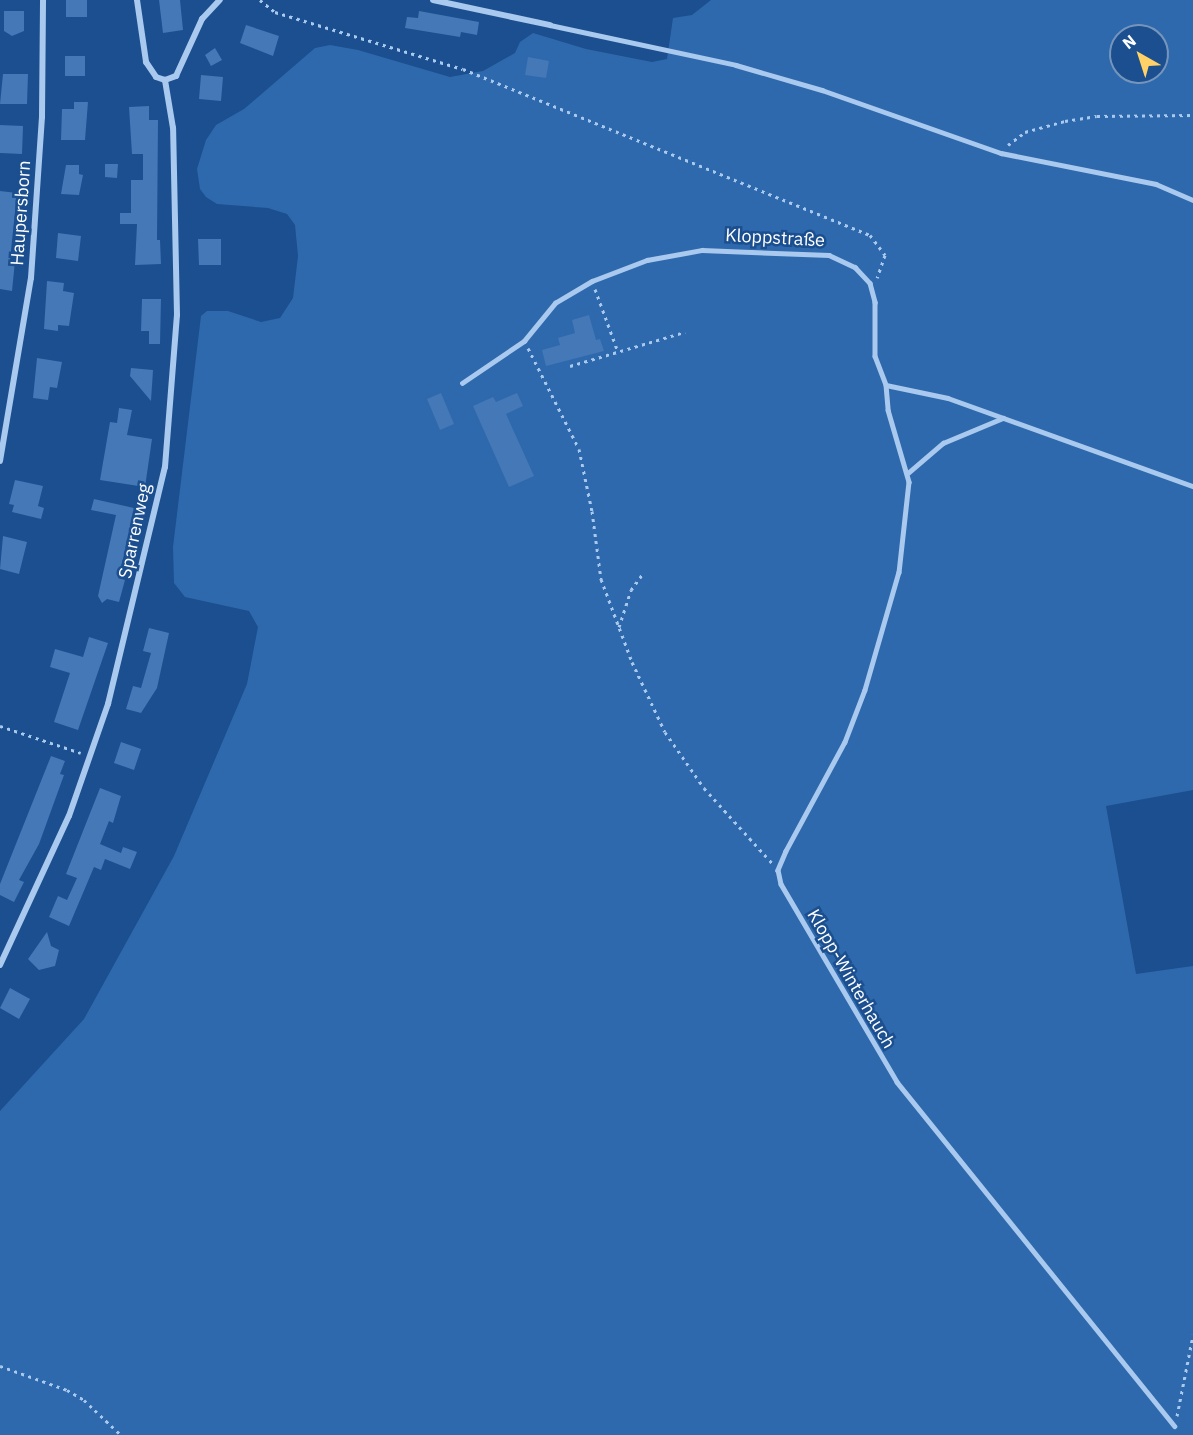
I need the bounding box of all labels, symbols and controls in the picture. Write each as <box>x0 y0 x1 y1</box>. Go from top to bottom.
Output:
north arrow <box>1109 24 1169 84</box>
text: N <box>1118 30 1140 53</box>
street label: Haupersborn <box>7 160 35 266</box>
street label: Kloppstraße <box>725 225 825 251</box>
street label: Sparrenweg <box>114 481 156 581</box>
street label: Klopp-Winterhauch <box>802 905 900 1053</box>

